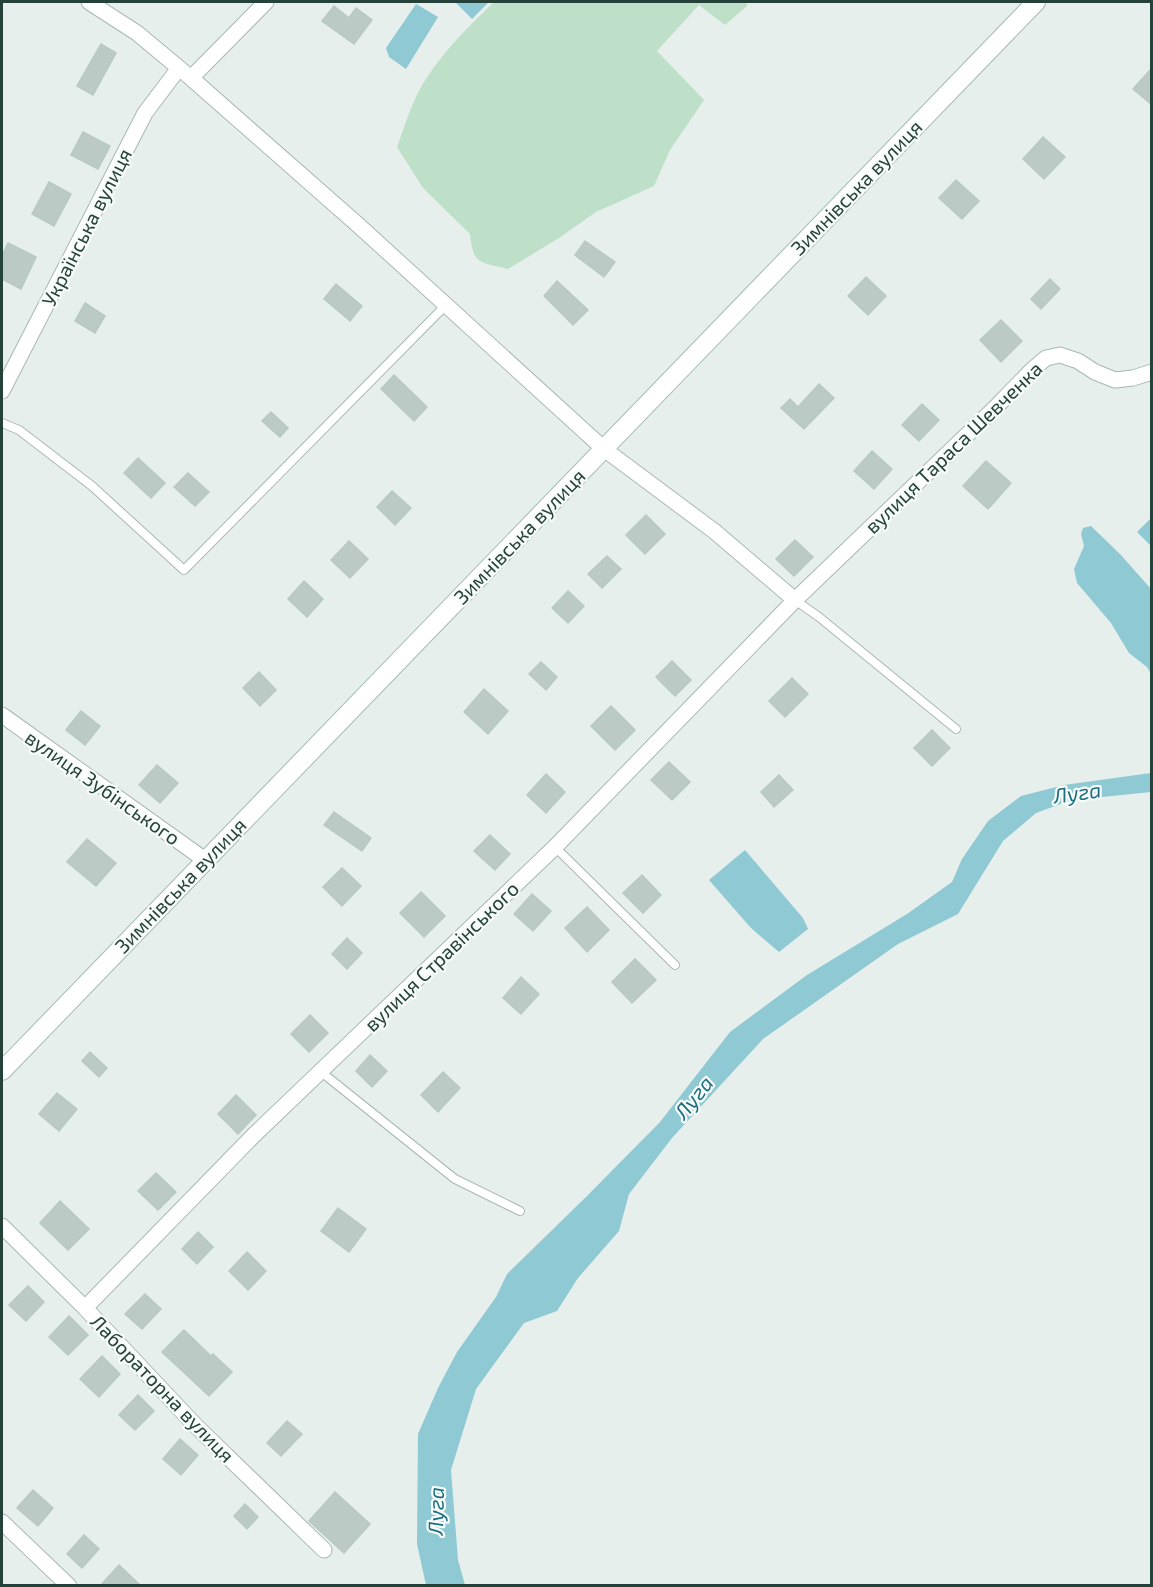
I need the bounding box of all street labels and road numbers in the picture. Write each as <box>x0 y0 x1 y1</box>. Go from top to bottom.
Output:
street label: Зимнівська вулиця <box>785 114 927 260</box>
street label: Українська вулиця <box>36 144 137 310</box>
street label: вулиця Тараса Шевченка <box>859 356 1047 539</box>
street label: Зимнівська вулиця <box>448 463 590 609</box>
street label: вулиця Зубінського <box>20 725 185 850</box>
street label: Зимнівська вулиця <box>109 812 251 958</box>
street label: вулиця Стравінського <box>359 876 524 1037</box>
street label: Лабораторна вулиця <box>86 1309 240 1468</box>

